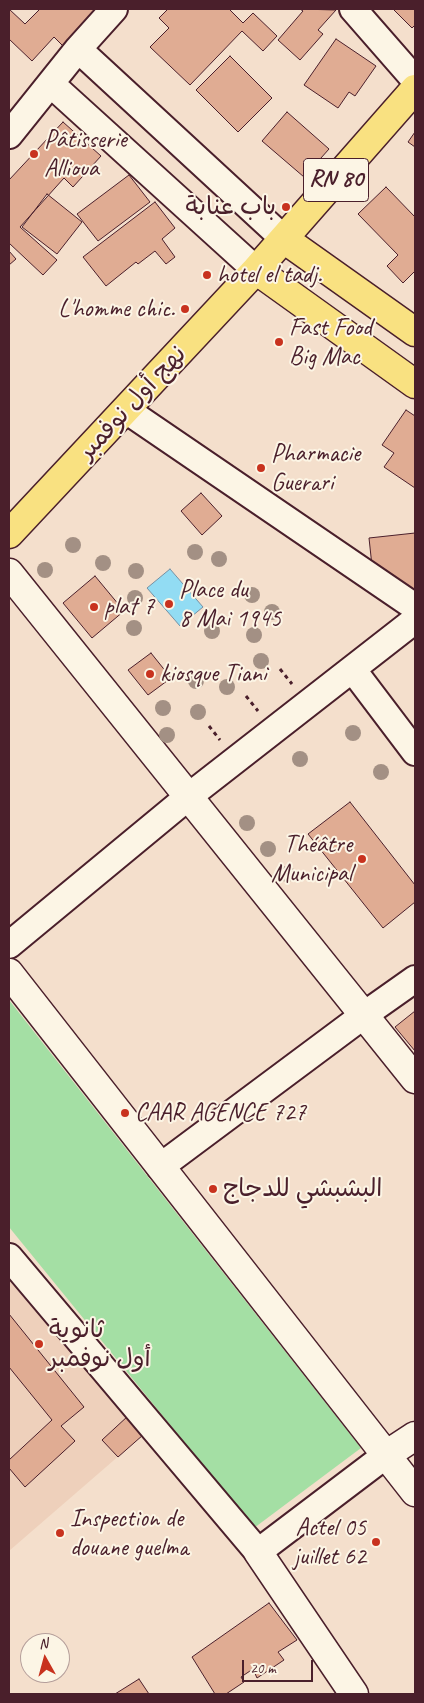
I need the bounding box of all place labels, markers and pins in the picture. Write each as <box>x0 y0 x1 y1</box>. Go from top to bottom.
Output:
place label: Pâtisserie Allioua <box>44 125 127 184</box>
marker: Pâtisserie Allioua <box>28 148 40 160</box>
place label: باب عنابة <box>185 192 276 222</box>
marker: باب عنابة <box>280 201 292 213</box>
place label: hotel el tadj. <box>217 260 322 290</box>
marker: hotel el tadj. <box>201 269 213 281</box>
place label: L'homme chic. <box>58 294 175 324</box>
marker: L'homme chic. <box>179 303 191 315</box>
place label: Fast Food Big Mac <box>289 313 372 372</box>
marker: Fast Food Big Mac <box>273 336 285 348</box>
place label: Pharmacie Guerari <box>271 439 360 498</box>
marker: Pharmacie Guerari <box>255 462 267 474</box>
place label: Place du 8 Mai 1945 <box>179 575 281 634</box>
place label: plat 7 <box>104 592 154 622</box>
marker: Place du 8 Mai 1945 <box>163 598 175 610</box>
marker: plat 7 <box>88 601 100 613</box>
place label: kiosque Tiani <box>160 659 266 689</box>
marker: kiosque Tiani <box>144 668 156 680</box>
place label: Théâtre Municipal <box>271 830 352 889</box>
marker: Théâtre Municipal <box>356 853 368 865</box>
place label: CAAR AGENCE 727 <box>135 1098 306 1128</box>
marker: CAAR AGENCE 727 <box>119 1107 131 1119</box>
place label: البشبشي للدجاج <box>223 1174 382 1204</box>
marker: البشبشي للدجاج <box>207 1183 219 1195</box>
place label: ثانوية أول نوفمبر <box>49 1315 151 1374</box>
marker: ثانوية أول نوفمبر <box>33 1338 45 1350</box>
place label: Inspection de douane guelma <box>70 1504 188 1563</box>
place label: Actel 05 juillet 62 <box>294 1513 366 1572</box>
marker: Inspection de douane guelma <box>54 1527 66 1539</box>
marker: Actel 05 juillet 62 <box>370 1536 382 1548</box>

